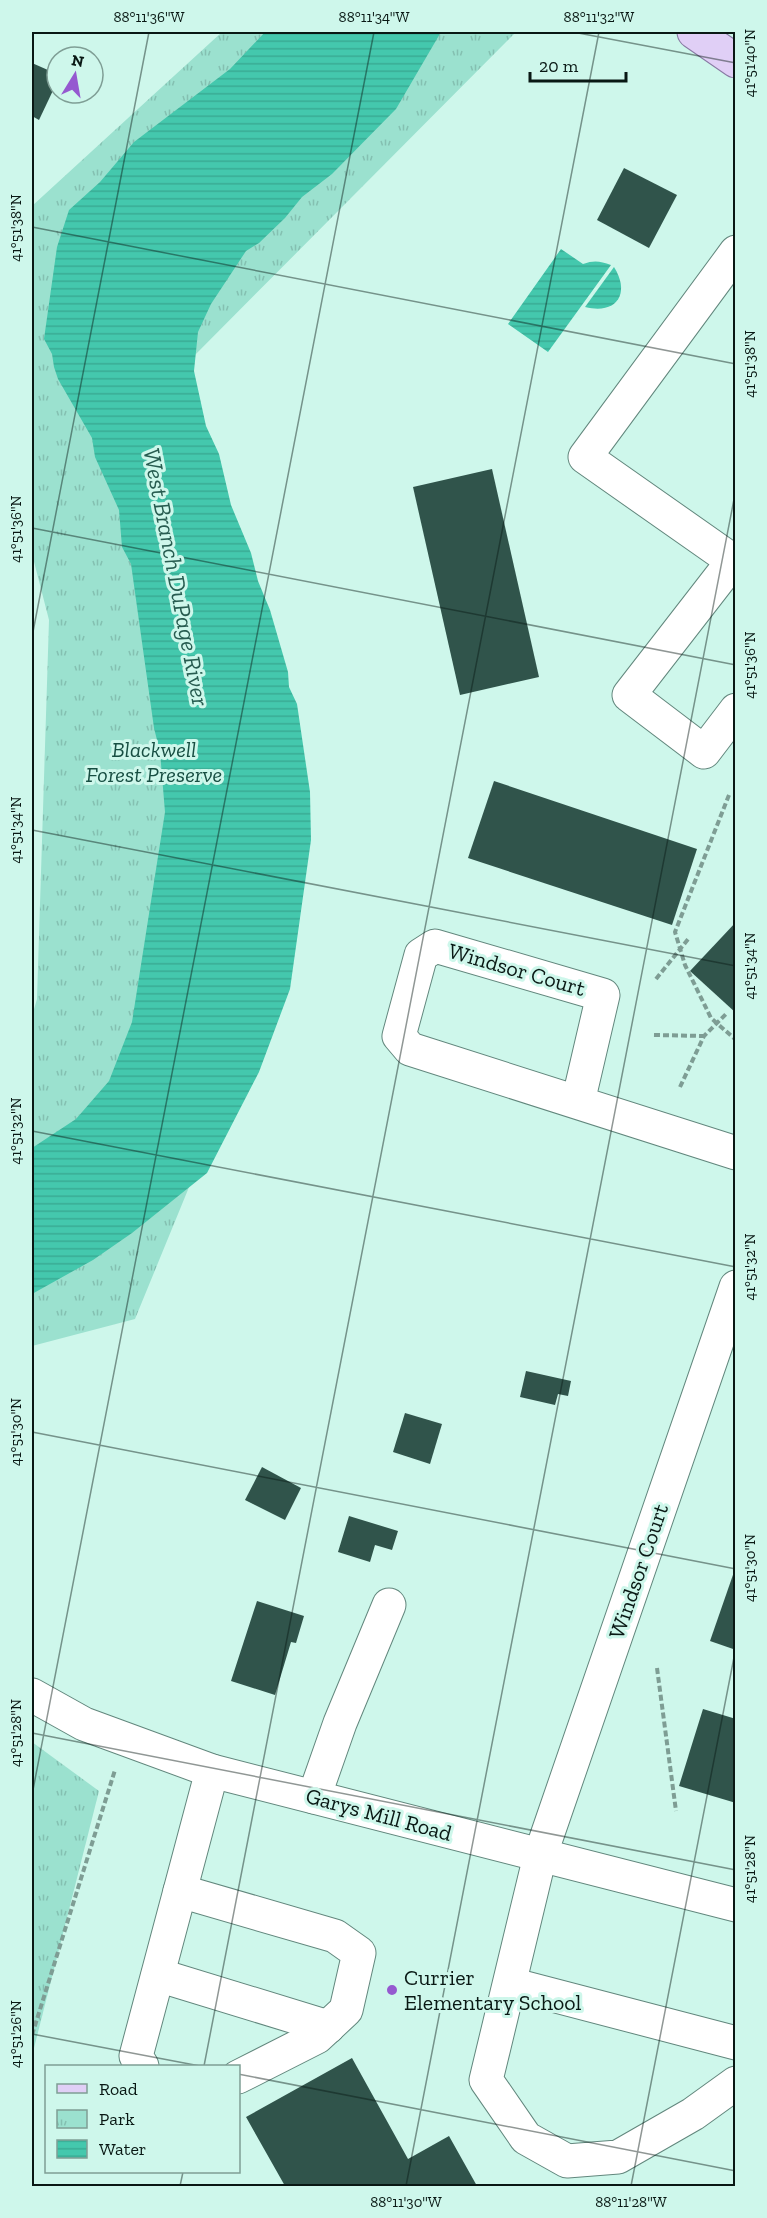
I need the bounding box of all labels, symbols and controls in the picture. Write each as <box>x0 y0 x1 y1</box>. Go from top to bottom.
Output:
text: 88°11'36"W <box>113 8 185 26</box>
text: 88°11'34"W <box>339 8 409 26</box>
text: 88°11'32"W <box>564 8 634 26</box>
text: 41°51'40"N <box>741 29 759 97</box>
north arrow <box>45 45 105 105</box>
scale bar <box>530 45 626 83</box>
text: N <box>70 50 86 71</box>
text: 20 m <box>539 55 579 77</box>
text: 41°51'38"N <box>7 194 25 262</box>
text: 41°51'38"N <box>741 330 759 398</box>
water label: West Branch DuPage River <box>137 446 216 709</box>
text: 41°51'36"N <box>7 495 25 563</box>
text: 41°51'36"N <box>741 631 759 699</box>
park label: Blackwell Forest Preserve <box>86 736 222 788</box>
text: 41°51'34"N <box>7 796 25 864</box>
text: 41°51'34"N <box>741 932 759 1000</box>
street label: Windsor Court <box>445 937 589 1002</box>
text: 41°51'32"N <box>7 1097 25 1165</box>
text: 41°51'32"N <box>741 1233 759 1301</box>
text: 41°51'30"N <box>7 1398 25 1466</box>
street label: Windsor Court <box>603 1499 674 1642</box>
text: 41°51'30"N <box>741 1534 759 1602</box>
text: 41°51'28"N <box>7 1699 25 1767</box>
street label: Garys Mill Road <box>303 1782 455 1847</box>
text: 41°51'28"N <box>741 1835 759 1903</box>
place label: Currier Elementary School <box>404 1964 582 2016</box>
marker: Currier Elementary School <box>385 1983 399 1997</box>
text: 41°51'26"N <box>7 2000 25 2068</box>
legend <box>45 2065 240 2173</box>
text: Road <box>99 2078 138 2100</box>
text: Park <box>99 2108 135 2130</box>
text: Water <box>99 2138 146 2160</box>
text: 88°11'30"W <box>370 2193 442 2211</box>
text: 88°11'28"W <box>595 2193 667 2211</box>

